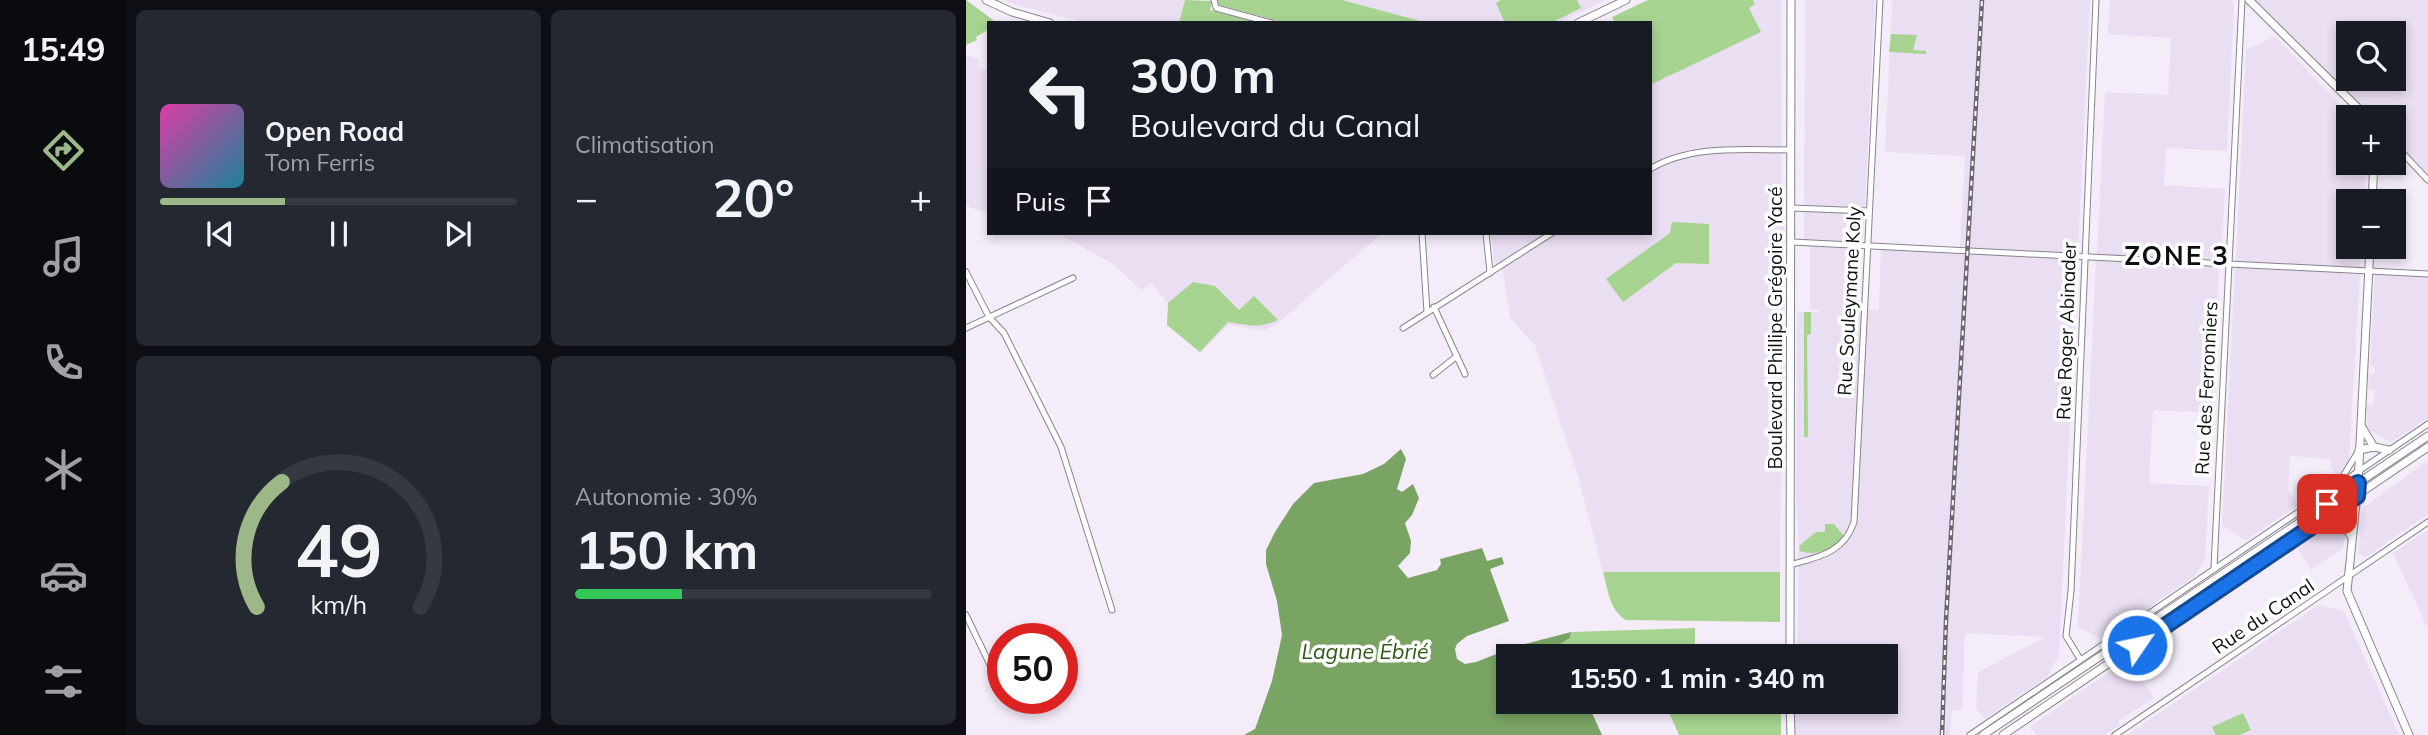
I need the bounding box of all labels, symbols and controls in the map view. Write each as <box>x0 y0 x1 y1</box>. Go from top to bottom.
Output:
map controls <box>2336 21 2406 259</box>
button: search <box>2336 21 2406 91</box>
text: 15:49 <box>21 29 105 69</box>
text: 300 m <box>1130 44 1276 105</box>
icon: left <box>1015 49 1106 140</box>
text: Boulevard du Canal <box>1130 105 1420 145</box>
button: + <box>2336 105 2406 175</box>
text: Open Road <box>265 115 404 148</box>
icon: directions <box>39 126 88 175</box>
text: Climatisation <box>575 130 715 159</box>
text: Tom Ferris <box>265 148 375 177</box>
text: 20° <box>712 165 795 230</box>
text: − <box>575 174 598 222</box>
text: + <box>909 174 932 222</box>
icon: arrive <box>1080 182 1118 220</box>
text: Puis <box>1015 185 1066 218</box>
street label: Boulevard Phillipe Grégoire Yacé <box>1763 186 1787 470</box>
button: − <box>2336 189 2406 259</box>
street label: Rue Souleymane Koly <box>1832 206 1866 396</box>
icon: previous <box>201 215 239 253</box>
icon: pause <box>320 215 358 253</box>
icon: next <box>439 215 477 253</box>
icon: music <box>39 232 88 281</box>
district label: ZONE 3 <box>2124 239 2230 272</box>
street label: Rue Roger Abinader <box>2051 242 2081 420</box>
street label: Rue des Ferronniers <box>2189 300 2223 476</box>
icon: phone <box>39 338 88 387</box>
icon: climate <box>39 445 88 494</box>
pin <box>2297 474 2357 534</box>
text: Autonomie · 30% <box>575 482 758 511</box>
icon: arrive <box>2308 485 2346 523</box>
text: 49 <box>295 504 382 595</box>
text: 150 km <box>575 517 758 582</box>
icon: car <box>39 551 88 600</box>
street label: Rue du Canal <box>2207 573 2319 659</box>
text: km/h <box>310 588 367 619</box>
position arrow <box>2100 608 2174 682</box>
speed limit sign: 50 <box>987 623 1078 714</box>
water label: Lagune Ébrié <box>1301 638 1429 664</box>
icon: filters <box>39 657 88 706</box>
text: 15:50 · 1 min · 340 m <box>1569 662 1825 695</box>

